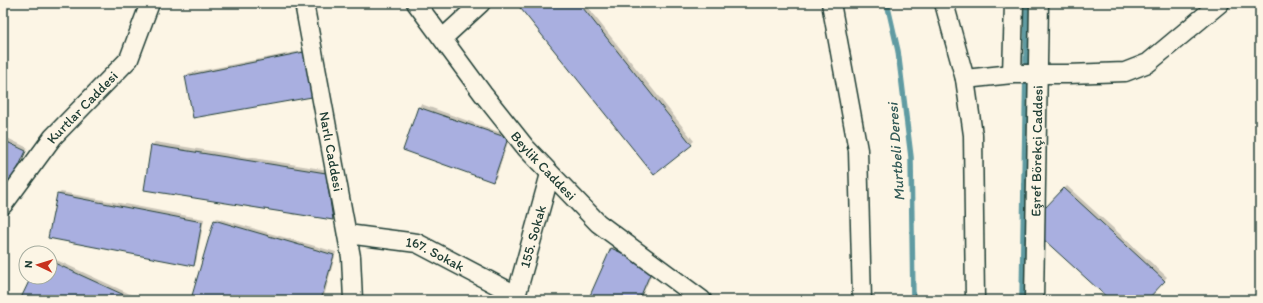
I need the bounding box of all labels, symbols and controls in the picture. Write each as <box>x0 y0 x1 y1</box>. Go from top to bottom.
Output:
street label: Kurtlar Caddesi <box>43 67 121 147</box>
street label: Eşref Börekçi Caddesi <box>1027 85 1046 217</box>
water label: Murtbeli Deresi <box>883 100 908 202</box>
street label: Narlı Caddesi <box>316 110 347 193</box>
street label: Beylik Caddesi <box>507 128 580 204</box>
street label: 155. Sokak <box>516 203 549 270</box>
street label: 167. Sokak <box>405 233 467 275</box>
north arrow <box>18 245 58 285</box>
text: N <box>22 260 35 269</box>

